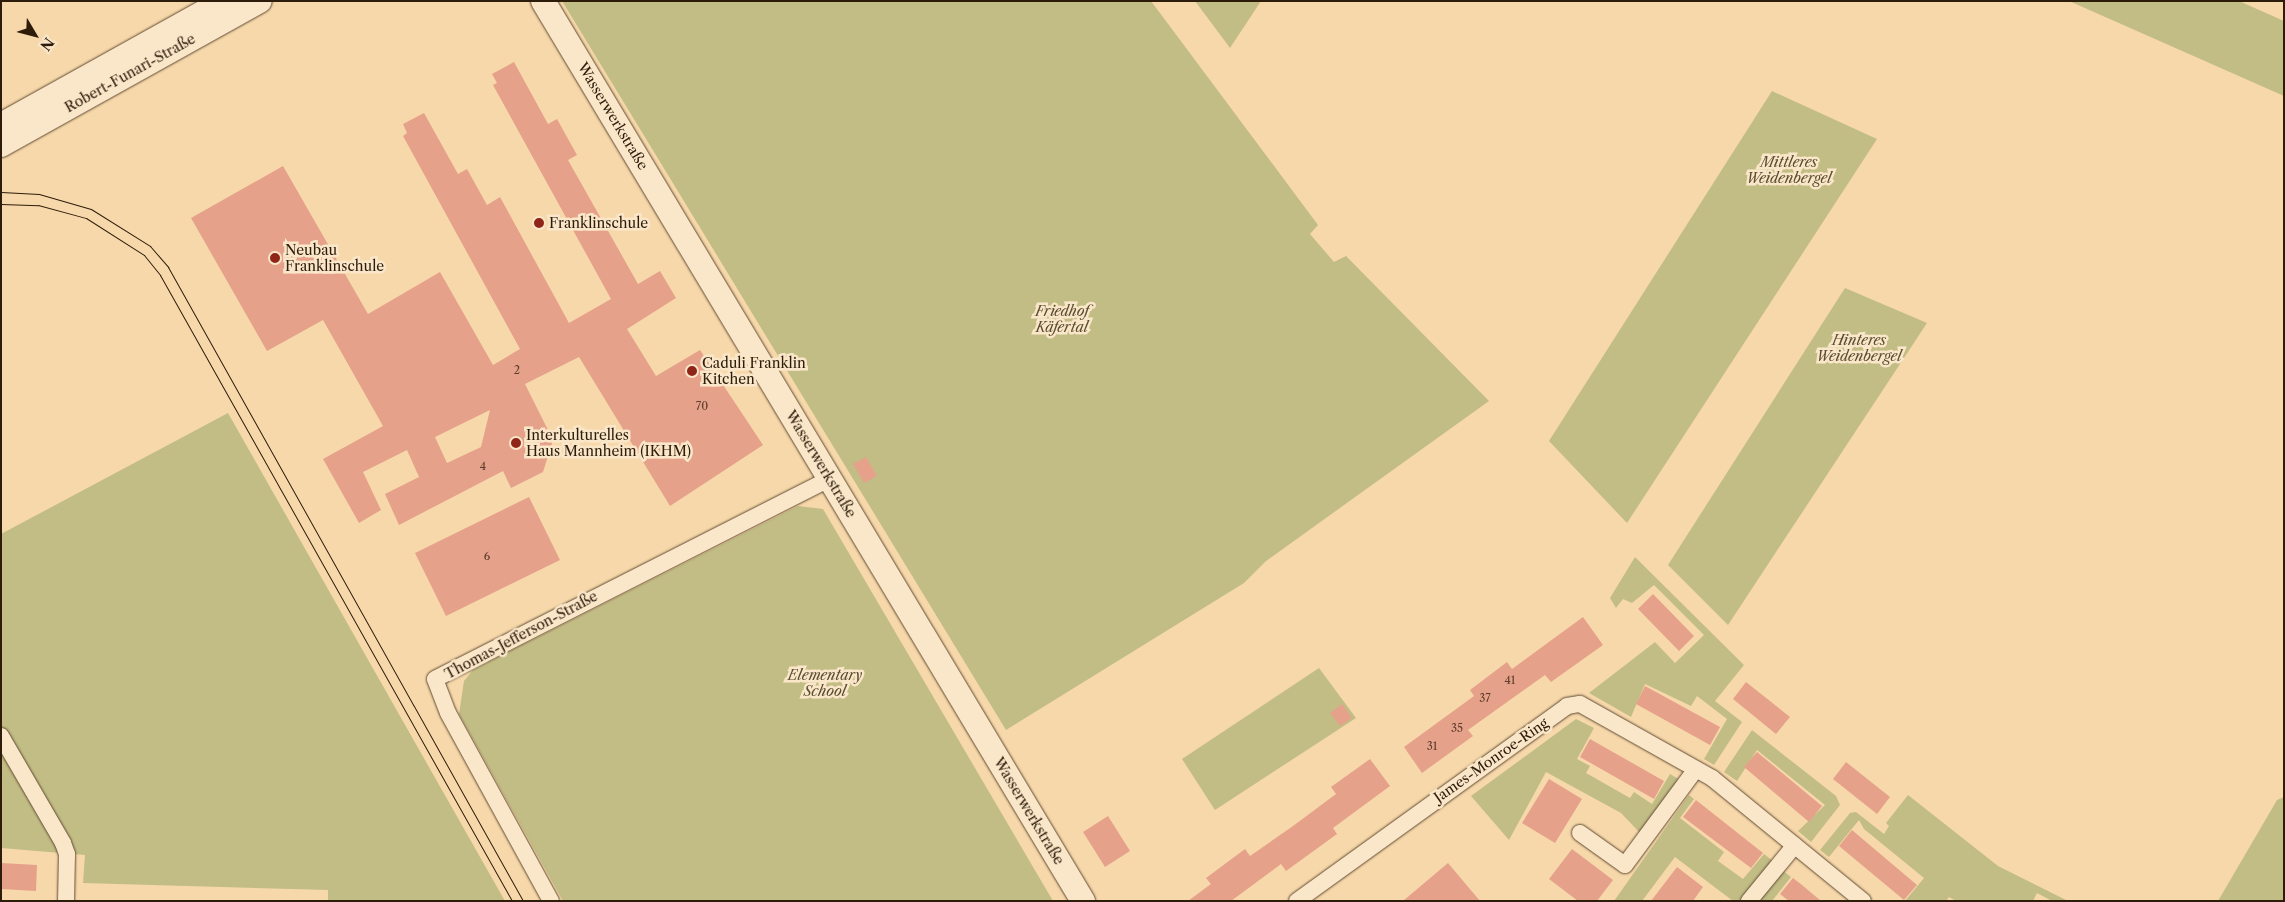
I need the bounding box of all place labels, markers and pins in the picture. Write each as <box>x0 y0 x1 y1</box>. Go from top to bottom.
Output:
place label: Franklinschule <box>549 215 648 231</box>
marker: Franklinschule <box>533 217 545 229</box>
place label: Neubau Franklinschule <box>285 242 384 274</box>
marker: Neubau Franklinschule <box>269 252 281 264</box>
place label: Caduli Franklin Kitchen <box>702 355 806 388</box>
marker: Caduli Franklin Kitchen <box>686 365 698 377</box>
place label: Interkulturelles Haus Mannheim (IKHM) <box>526 427 691 460</box>
marker: Interkulturelles Haus Mannheim (IKHM) <box>510 437 522 449</box>

